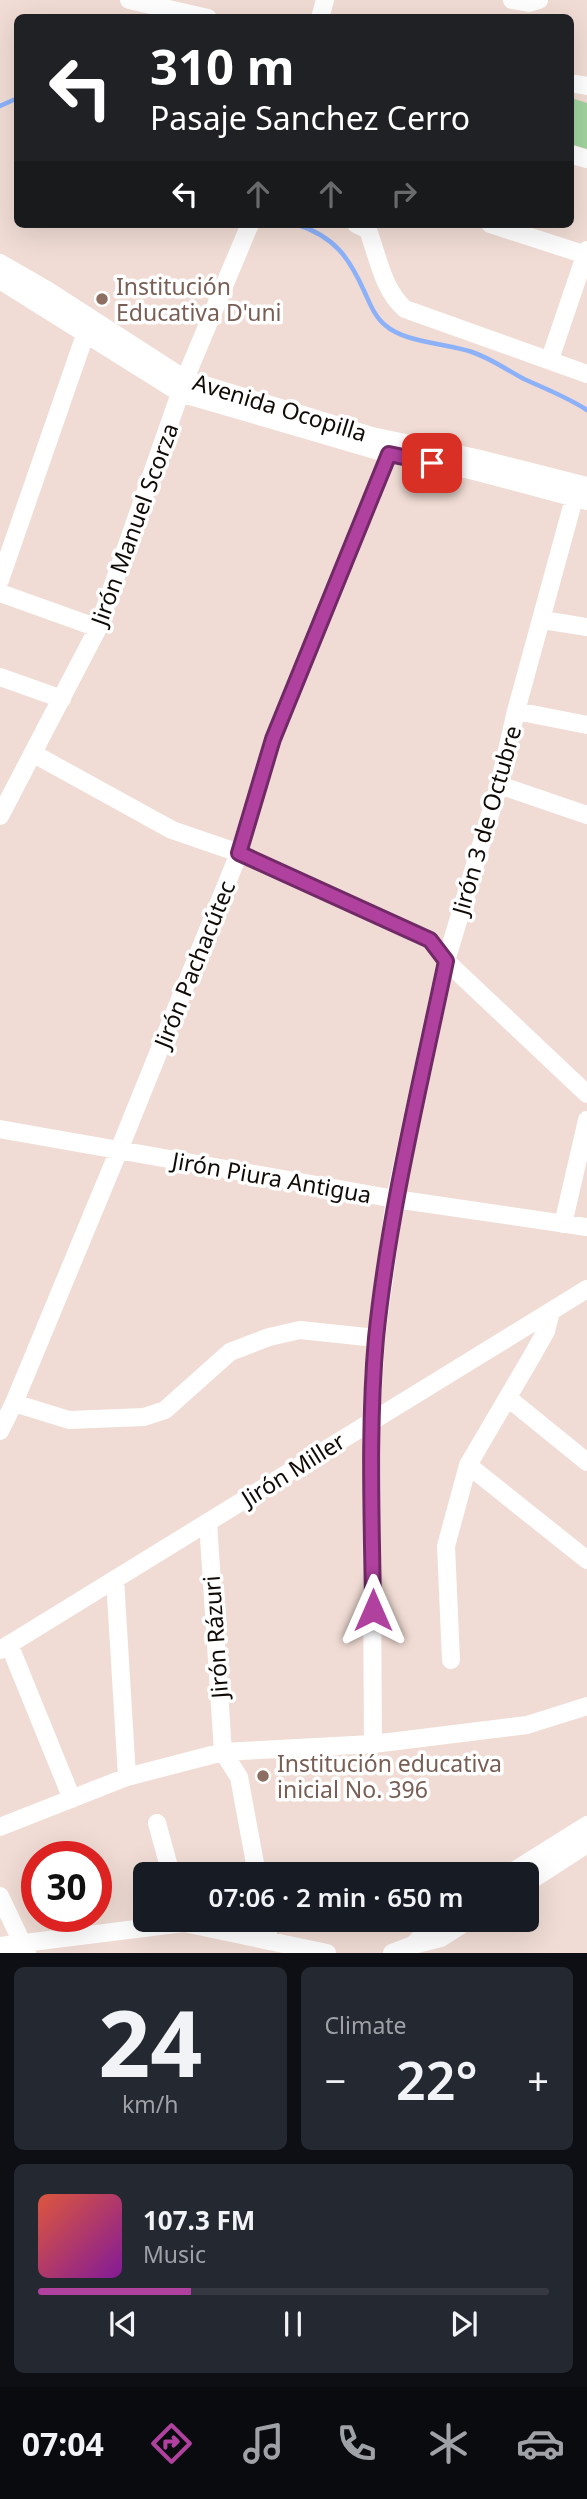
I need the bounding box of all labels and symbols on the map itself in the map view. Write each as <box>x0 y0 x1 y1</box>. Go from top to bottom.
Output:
place label: Institución Educativa D'uni <box>116 270 282 328</box>
marker: Institución Educativa D'uni <box>94 291 110 307</box>
street label: Avenida Ocopilla <box>189 365 371 449</box>
street label: Jirón Manuel Scorza <box>82 418 186 632</box>
pin <box>402 433 462 493</box>
street label: Jirón 3 de Octubre <box>443 722 528 920</box>
street label: Jirón Pachacútec <box>145 876 242 1054</box>
street label: Jirón Piura Antigua <box>168 1143 374 1210</box>
street label: Jirón Miller <box>233 1424 351 1514</box>
position arrow <box>336 1573 410 1647</box>
street label: Jirón Rázuri <box>195 1575 235 1701</box>
place label: Institución educativa inicial No. 396 <box>277 1747 502 1805</box>
marker: Institución educativa inicial No. 396 <box>255 1768 271 1784</box>
speed limit sign: 30 <box>21 1841 112 1932</box>

